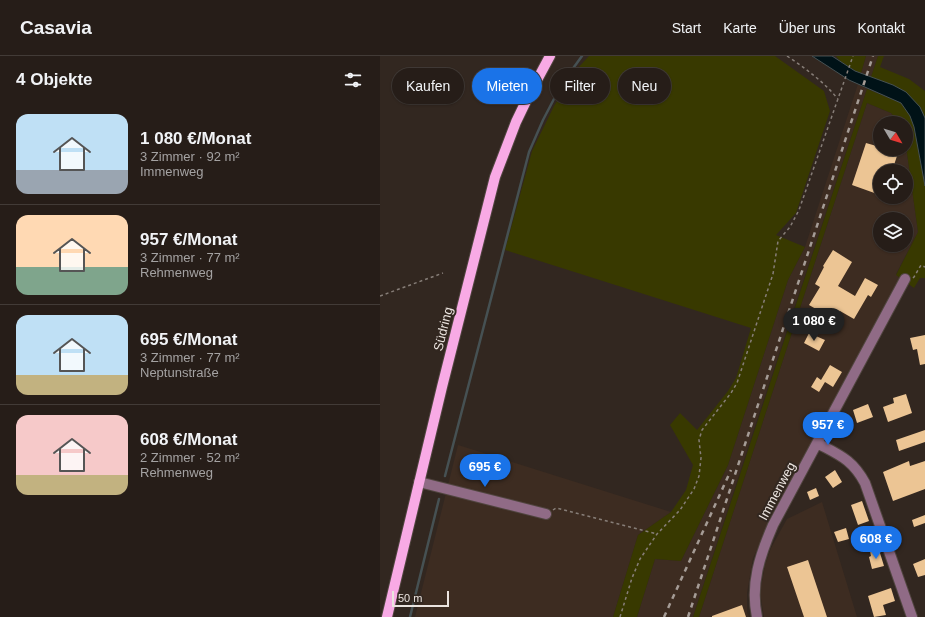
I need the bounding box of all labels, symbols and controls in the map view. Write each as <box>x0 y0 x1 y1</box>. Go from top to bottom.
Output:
text: Casavia <box>20 17 92 38</box>
text: Start <box>672 20 701 36</box>
text: Karte <box>723 20 757 36</box>
text: Über uns <box>779 20 836 36</box>
text: Kontakt <box>858 20 905 36</box>
chip: Kaufen <box>392 68 464 104</box>
chip: Mieten <box>472 68 542 104</box>
chip: Filter <box>550 68 610 104</box>
chip: Neu <box>618 68 671 104</box>
icon: filters <box>342 69 364 91</box>
text: 4 Objekte <box>16 70 93 89</box>
north arrow <box>873 116 913 156</box>
map controls <box>873 116 913 252</box>
text: 1 080 €/Monat <box>140 129 252 148</box>
icon: home <box>48 130 96 178</box>
text: 3 Zimmer · 92 m² <box>140 149 240 164</box>
text: Immenweg <box>140 164 204 179</box>
button: locate <box>873 164 913 204</box>
button: layers <box>873 212 913 252</box>
text: 957 €/Monat <box>140 230 237 249</box>
icon: home <box>48 231 96 279</box>
text: 3 Zimmer · 77 m² <box>140 250 240 265</box>
text: Rehmenweg <box>140 265 213 280</box>
street label: Südring <box>430 305 456 353</box>
pin: 1 080 € <box>777 308 851 342</box>
text: 1 080 € <box>792 313 836 328</box>
text: 695 €/Monat <box>140 330 237 349</box>
icon: home <box>48 331 96 379</box>
text: 3 Zimmer · 77 m² <box>140 350 240 365</box>
text: Neptunstraße <box>140 365 219 380</box>
pin: 957 € <box>800 412 856 446</box>
text: 957 € <box>812 417 844 432</box>
text: 608 €/Monat <box>140 430 237 449</box>
icon: home <box>48 431 96 479</box>
text: 2 Zimmer · 52 m² <box>140 450 240 465</box>
pin: 695 € <box>457 454 513 488</box>
text: 695 € <box>469 459 501 474</box>
street label: Immenweg <box>755 459 799 523</box>
text: Rehmenweg <box>140 465 213 480</box>
pin: 608 € <box>848 526 904 560</box>
text: 608 € <box>860 531 892 546</box>
scale bar <box>392 589 449 608</box>
text: 50 m <box>398 592 422 604</box>

